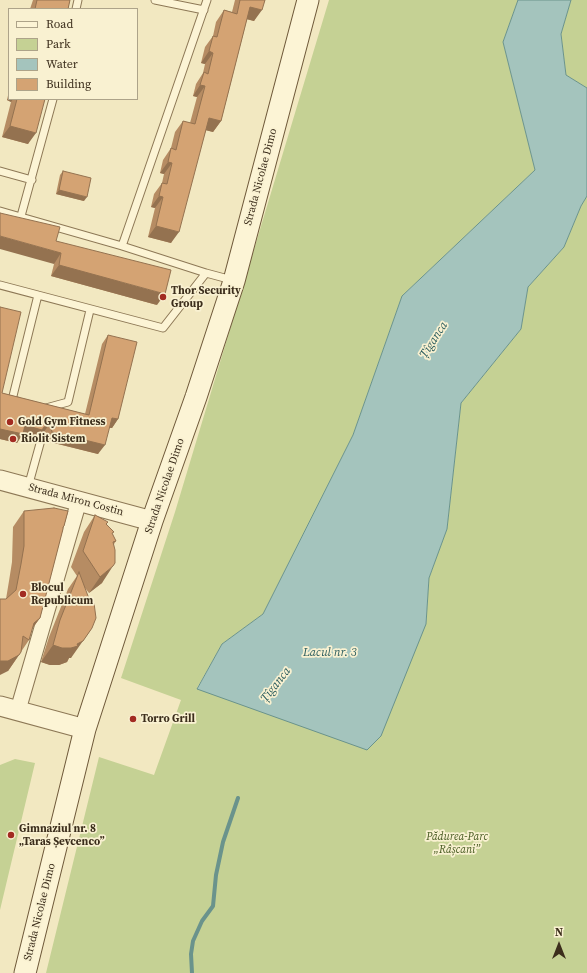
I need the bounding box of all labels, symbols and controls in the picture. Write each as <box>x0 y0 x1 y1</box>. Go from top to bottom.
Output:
legend <box>8 8 138 100</box>
text: Road <box>46 16 73 32</box>
text: Park <box>46 36 71 52</box>
text: Water <box>46 56 78 72</box>
text: Building <box>46 76 91 92</box>
street label: Strada Nicolae Dimo <box>242 127 280 227</box>
place label: Thor Security Group <box>171 284 241 310</box>
marker: Thor Security Group <box>158 292 168 302</box>
water label: Țîganca <box>417 319 451 361</box>
place label: Gold Gym Fitness <box>18 415 105 429</box>
marker: Gold Gym Fitness <box>5 417 15 427</box>
place label: Riolit Sistem <box>21 432 86 446</box>
marker: Riolit Sistem <box>8 434 18 444</box>
street label: Strada Nicolae Dimo <box>142 437 188 535</box>
street label: Strada Miron Costin <box>27 481 125 519</box>
place label: Blocul Republicum <box>31 581 93 607</box>
marker: Blocul Republicum <box>18 589 28 599</box>
water label: Lacul nr. 3 <box>303 646 357 660</box>
water label: Țîganca <box>258 665 294 705</box>
place label: Torro Grill <box>141 712 195 726</box>
marker: Torro Grill <box>128 714 138 724</box>
place label: Gimnaziul nr. 8 „Taras Șevcenco” <box>19 822 105 848</box>
marker: Gimnaziul nr. 8 „Taras Șevcenco” <box>6 830 16 840</box>
park label: Pădurea-Parc „Râșcani” <box>426 830 488 856</box>
street label: Strada Nicolae Dimo <box>21 862 59 962</box>
north arrow <box>539 925 579 965</box>
text: N <box>555 925 563 940</box>

